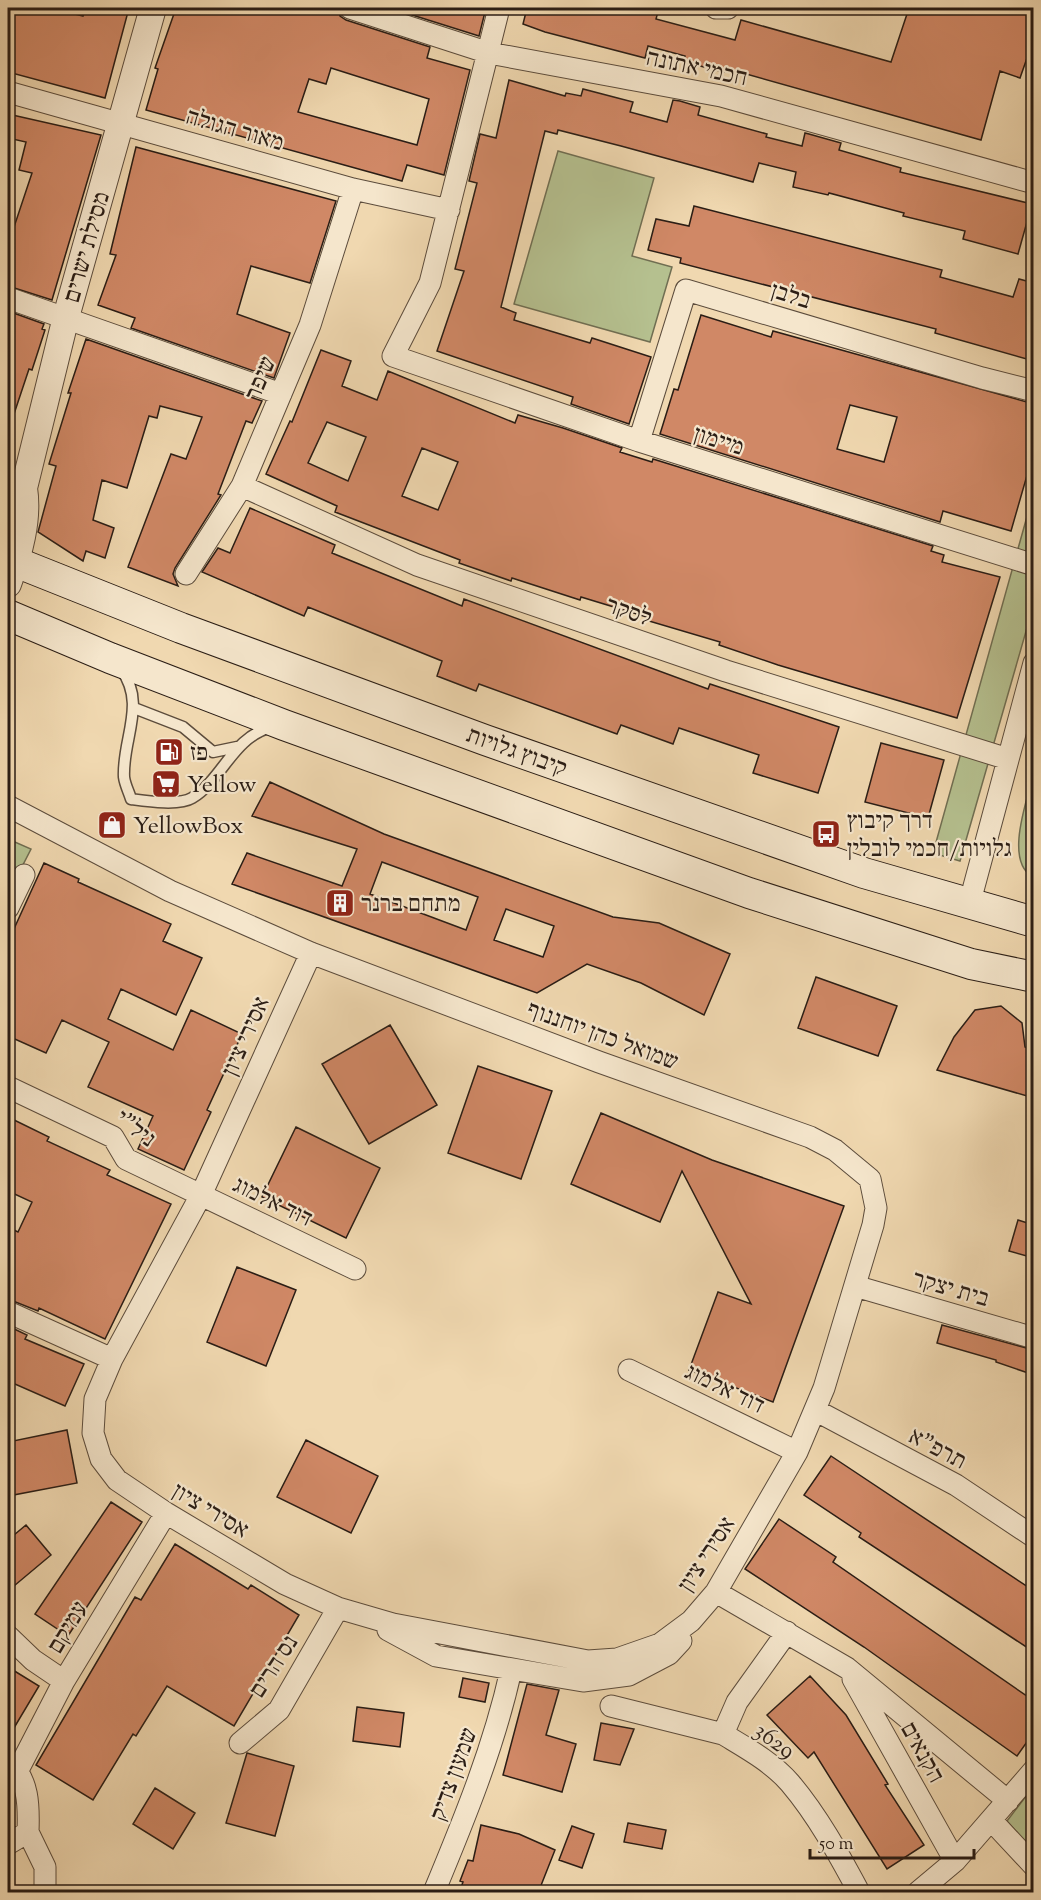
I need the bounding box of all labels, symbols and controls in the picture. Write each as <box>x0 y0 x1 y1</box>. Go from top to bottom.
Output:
street label: חכמי אתונה <box>643 42 750 96</box>
street label: מאור הגולה <box>181 101 288 161</box>
street label: מסילת ישרים <box>56 188 120 307</box>
street label: בלבן <box>766 275 815 319</box>
street label: שיפר <box>237 351 286 406</box>
street label: מיימון <box>689 418 748 466</box>
street label: לסקר <box>601 589 656 637</box>
street label: קיבוץ גלויות <box>461 719 571 787</box>
fuel station icon: פז <box>153 736 185 768</box>
place label: פז <box>190 737 208 771</box>
supermarket icon: Yellow <box>150 768 182 800</box>
place label: Yellow <box>187 769 256 803</box>
place label: דרך קיבוץ גלויות/חכמי לובלין <box>847 805 1012 867</box>
shop icon: YellowBox <box>96 809 128 841</box>
place label: YellowBox <box>133 810 244 844</box>
bus stop icon: דרך קיבוץ גלויות/חכמי לובלין <box>810 818 842 850</box>
building icon: מתחם ברנר <box>324 887 356 919</box>
place label: מתחם ברנר <box>361 888 461 922</box>
street label: אסירי ציון <box>214 991 279 1082</box>
street label: שמואל כהן יוחננוף <box>522 994 683 1080</box>
street label: ניל"י <box>107 1103 162 1156</box>
street label: דוד אלמוג <box>226 1169 318 1237</box>
street label: בית יצקר <box>908 1263 993 1317</box>
street label: דוד אלמוג <box>678 1356 770 1424</box>
street label: תרפ"א <box>902 1420 972 1479</box>
street label: אסירי ציון <box>165 1475 255 1548</box>
street label: אסירי ציון <box>671 1511 745 1600</box>
street label: עמיקם <box>40 1595 98 1661</box>
street label: נס הרים <box>242 1629 308 1705</box>
street label: 3629 <box>746 1715 802 1768</box>
street label: הקנאים <box>891 1716 952 1790</box>
street label: שמעון צדיק <box>422 1723 487 1826</box>
scale bar <box>810 1822 974 1860</box>
text: 50 m <box>818 1832 854 1858</box>

